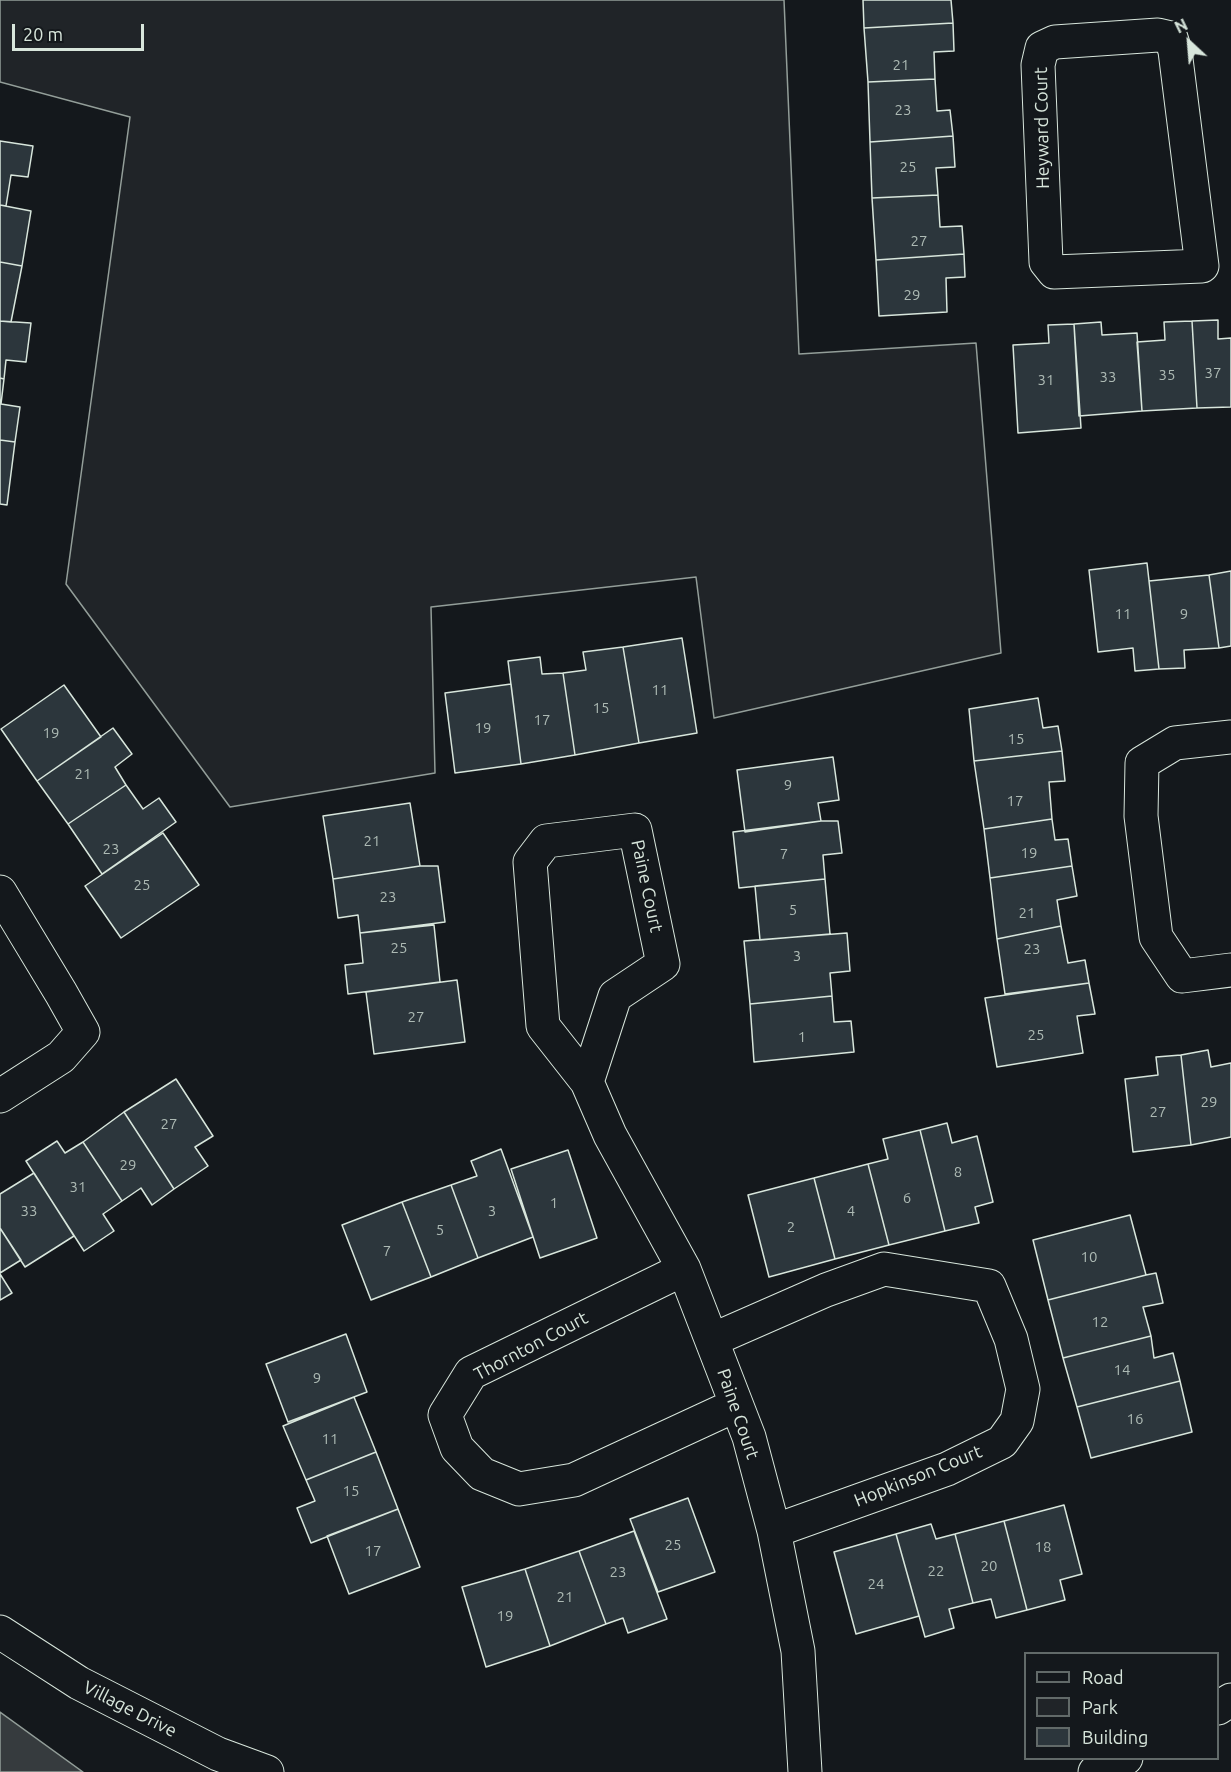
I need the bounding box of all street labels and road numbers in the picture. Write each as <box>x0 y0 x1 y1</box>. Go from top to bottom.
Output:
street label: Heyward Court <box>1030 67 1054 189</box>
street label: Paine Court <box>627 838 667 934</box>
street label: Thornton Court <box>470 1307 592 1385</box>
street label: Paine Court <box>712 1366 764 1462</box>
street label: Hopkinson Court <box>851 1441 985 1511</box>
street label: Village Drive <box>80 1676 180 1742</box>

